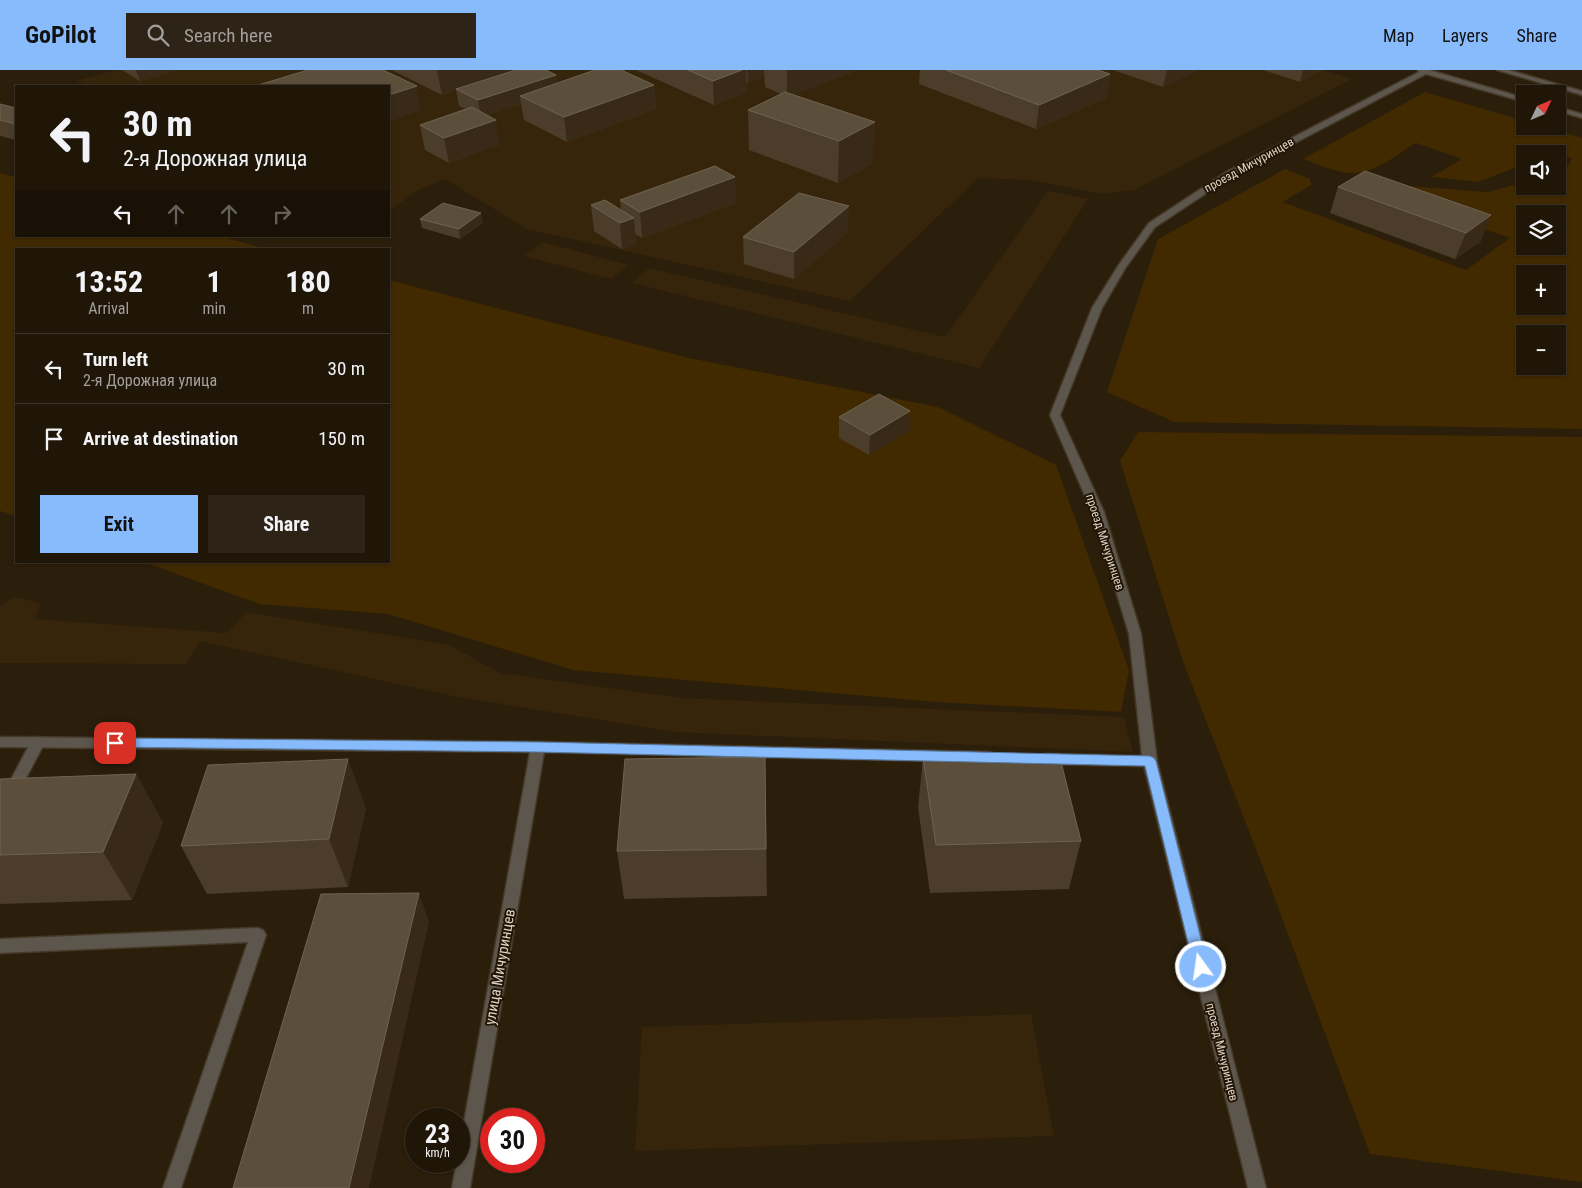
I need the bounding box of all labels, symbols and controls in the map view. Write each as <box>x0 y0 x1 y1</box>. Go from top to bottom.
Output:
search box <box>126 13 476 58</box>
text: GoPilot <box>25 21 96 49</box>
icon: search <box>144 21 172 49</box>
text: Search here <box>184 24 272 47</box>
text: Map <box>1383 25 1414 46</box>
text: Layers <box>1442 25 1489 46</box>
text: Share <box>1517 25 1557 46</box>
north arrow <box>1516 85 1566 135</box>
map controls <box>1516 85 1566 375</box>
text: 30 m <box>123 104 192 145</box>
icon: left <box>40 105 105 170</box>
street label: проезд Мичуринцев <box>1202 135 1296 195</box>
button: sound <box>1516 145 1566 195</box>
text: 2-я Дорожная улица <box>123 146 307 171</box>
icon: left <box>109 200 137 228</box>
icon: ahead <box>162 200 190 228</box>
icon: ahead <box>215 200 243 228</box>
icon: right <box>268 200 296 228</box>
button: layers <box>1516 205 1566 255</box>
text: 13:52 <box>74 264 143 299</box>
text: 1 <box>207 264 222 299</box>
text: 180 <box>285 264 331 299</box>
button: + <box>1516 265 1566 315</box>
text: Arrival <box>88 299 129 318</box>
text: min <box>202 299 226 318</box>
text: m <box>302 299 314 318</box>
button: − <box>1516 325 1566 375</box>
text: Turn left <box>83 348 148 371</box>
icon: left <box>40 355 68 383</box>
text: 30 m <box>328 357 365 380</box>
text: 2-я Дорожная улица <box>83 371 217 390</box>
icon: arrive <box>40 425 68 453</box>
text: Arrive at destination <box>83 427 238 450</box>
text: 150 m <box>318 427 365 450</box>
street label: проезд Мичуринцев <box>1083 492 1127 592</box>
button: Exit <box>40 495 198 553</box>
button: Share <box>208 495 365 553</box>
pin <box>94 722 136 764</box>
icon: arrive <box>101 729 129 757</box>
street label: улица Мичуринцев <box>481 908 519 1026</box>
position arrow <box>1174 940 1226 992</box>
street label: проезд Мичуринцев <box>1203 1002 1241 1102</box>
speed limit sign: 30 <box>480 1108 545 1173</box>
text: 23 <box>425 1120 450 1149</box>
text: km/h <box>425 1146 450 1160</box>

